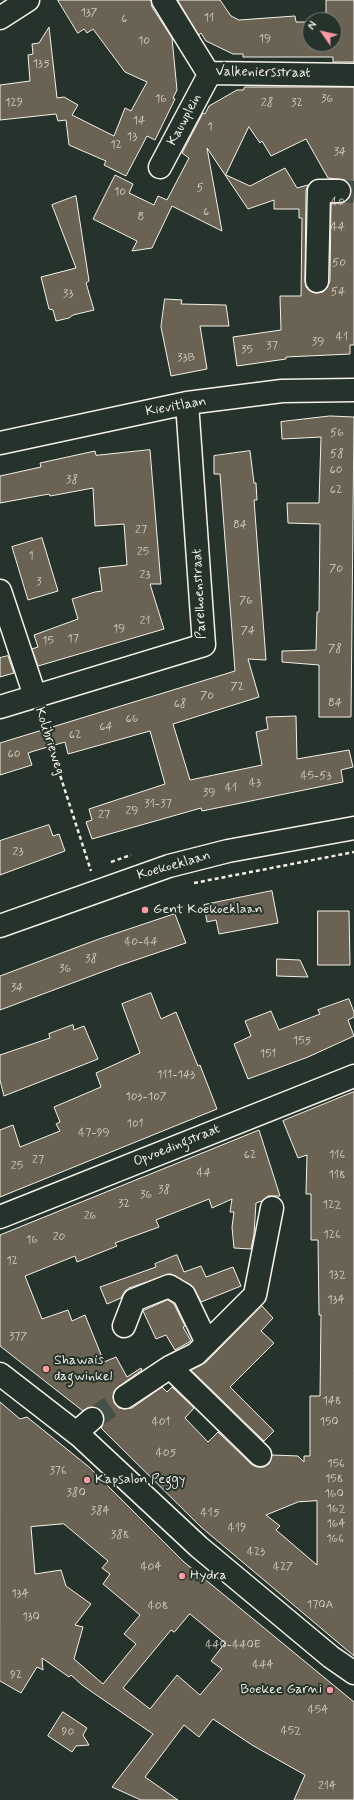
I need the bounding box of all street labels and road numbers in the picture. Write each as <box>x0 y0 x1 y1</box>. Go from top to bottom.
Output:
street label: Valkeniersstraat <box>215 64 311 82</box>
street label: Kauwplein <box>164 91 206 149</box>
street label: Kievitlaan <box>144 393 208 421</box>
street label: Parelhoenstraat <box>189 548 211 640</box>
street label: Kolibrieweg <box>30 705 68 777</box>
street label: Koekoeklaan <box>135 848 213 884</box>
street label: Opvoedingstraat <box>131 1121 223 1171</box>

